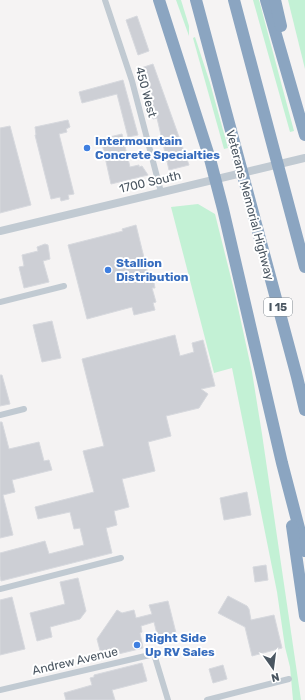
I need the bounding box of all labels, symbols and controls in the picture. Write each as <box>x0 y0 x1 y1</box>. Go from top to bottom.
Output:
street label: 450 West <box>133 65 160 119</box>
street label: Veterans Memorial Highway <box>223 128 277 282</box>
place label: Intermountain Concrete Specialties <box>95 134 220 162</box>
marker: Intermountain Concrete Specialties <box>82 143 92 153</box>
street label: 1700 South <box>118 168 182 196</box>
place label: Stallion Distribution <box>116 256 189 284</box>
marker: Stallion Distribution <box>103 265 113 275</box>
road number: I 15 <box>264 298 292 316</box>
place label: Right Side Up RV Sales <box>145 631 215 659</box>
marker: Right Side Up RV Sales <box>132 640 142 650</box>
street label: Andrew Avenue <box>31 644 119 678</box>
north arrow <box>253 648 293 688</box>
text: N <box>270 670 281 685</box>

